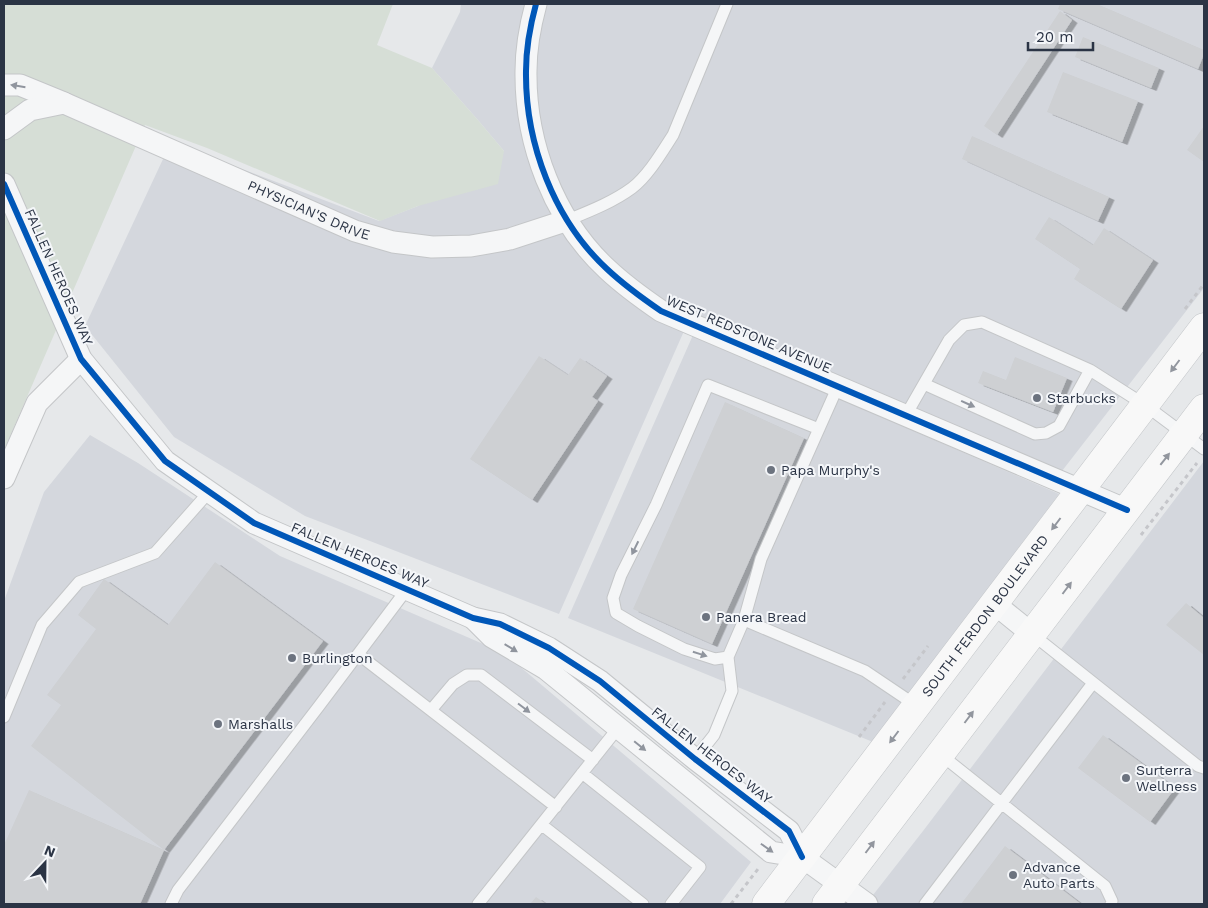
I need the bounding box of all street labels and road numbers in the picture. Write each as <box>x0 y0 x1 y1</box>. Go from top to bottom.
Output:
street label: PHYSICIAN'S DRIVE <box>245 177 372 243</box>
street label: FALLEN HEROES WAY <box>22 206 96 348</box>
street label: WEST REDSTONE AVENUE <box>664 292 834 376</box>
street label: FALLEN HEROES WAY <box>289 519 431 591</box>
street label: SOUTH FERDON BOULEVARD <box>918 532 1051 700</box>
street label: FALLEN HEROES WAY <box>649 703 775 807</box>

